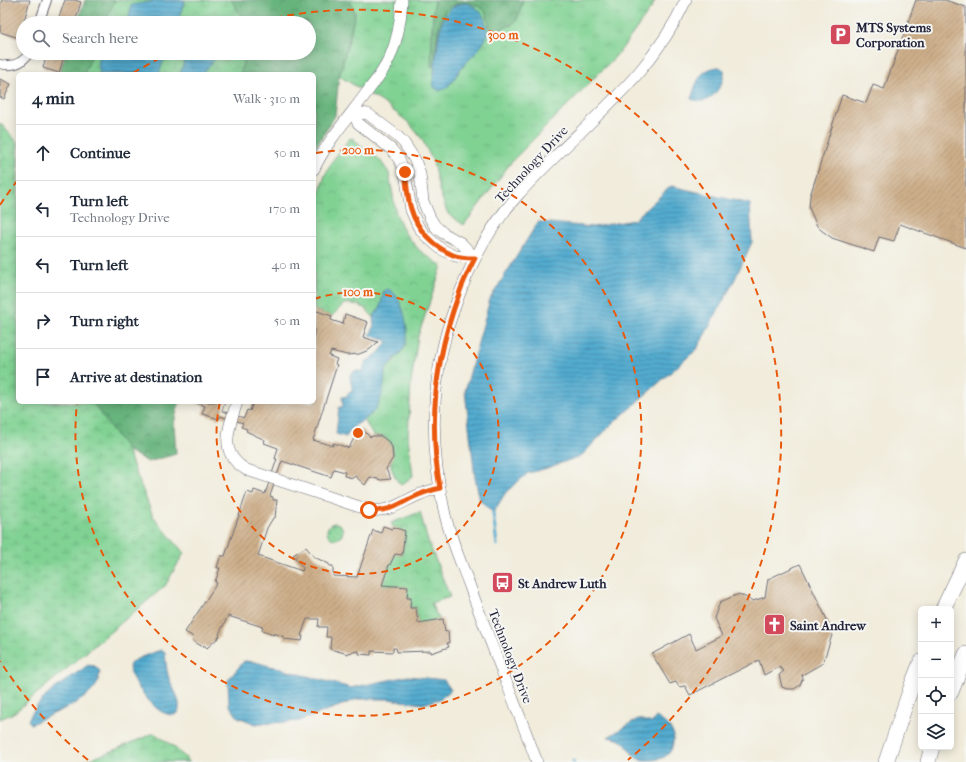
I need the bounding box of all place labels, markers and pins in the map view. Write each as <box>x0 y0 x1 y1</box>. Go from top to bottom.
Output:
place label: MTS Systems Corporation <box>855 20 931 51</box>
parking icon: MTS Systems Corporation <box>828 21 854 47</box>
centre of rings <box>351 426 365 440</box>
bus stop icon: St Andrew Luth <box>490 570 516 596</box>
place label: St Andrew Luth <box>518 576 607 591</box>
church icon: Saint Andrew <box>761 612 787 638</box>
place label: Saint Andrew <box>790 618 867 633</box>

